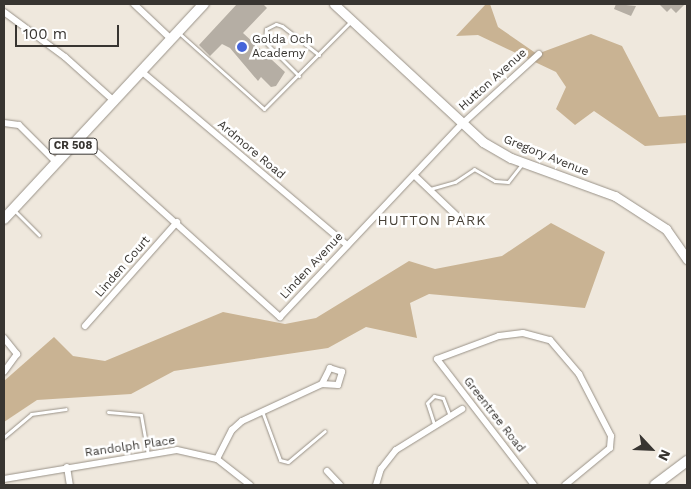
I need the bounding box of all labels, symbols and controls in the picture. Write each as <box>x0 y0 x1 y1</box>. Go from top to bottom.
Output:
scale bar <box>18 15 121 47</box>
text: 100 m <box>23 25 67 43</box>
place label: Golda Och Academy <box>252 33 313 61</box>
marker: Golda Och Academy <box>236 41 248 53</box>
street label: Hutton Avenue <box>456 46 530 114</box>
street label: Ardmore Road <box>214 118 288 182</box>
street label: Gregory Avenue <box>501 132 591 180</box>
road number: CR 508 <box>48 138 98 154</box>
district label: HUTTON PARK <box>376 212 488 228</box>
street label: Linden Avenue <box>277 230 347 302</box>
street label: Linden Court <box>93 234 153 300</box>
street label: Greentree Road <box>460 374 528 456</box>
north arrow <box>626 424 676 474</box>
street label: Randolph Place <box>84 434 176 460</box>
text: N <box>655 447 674 463</box>

